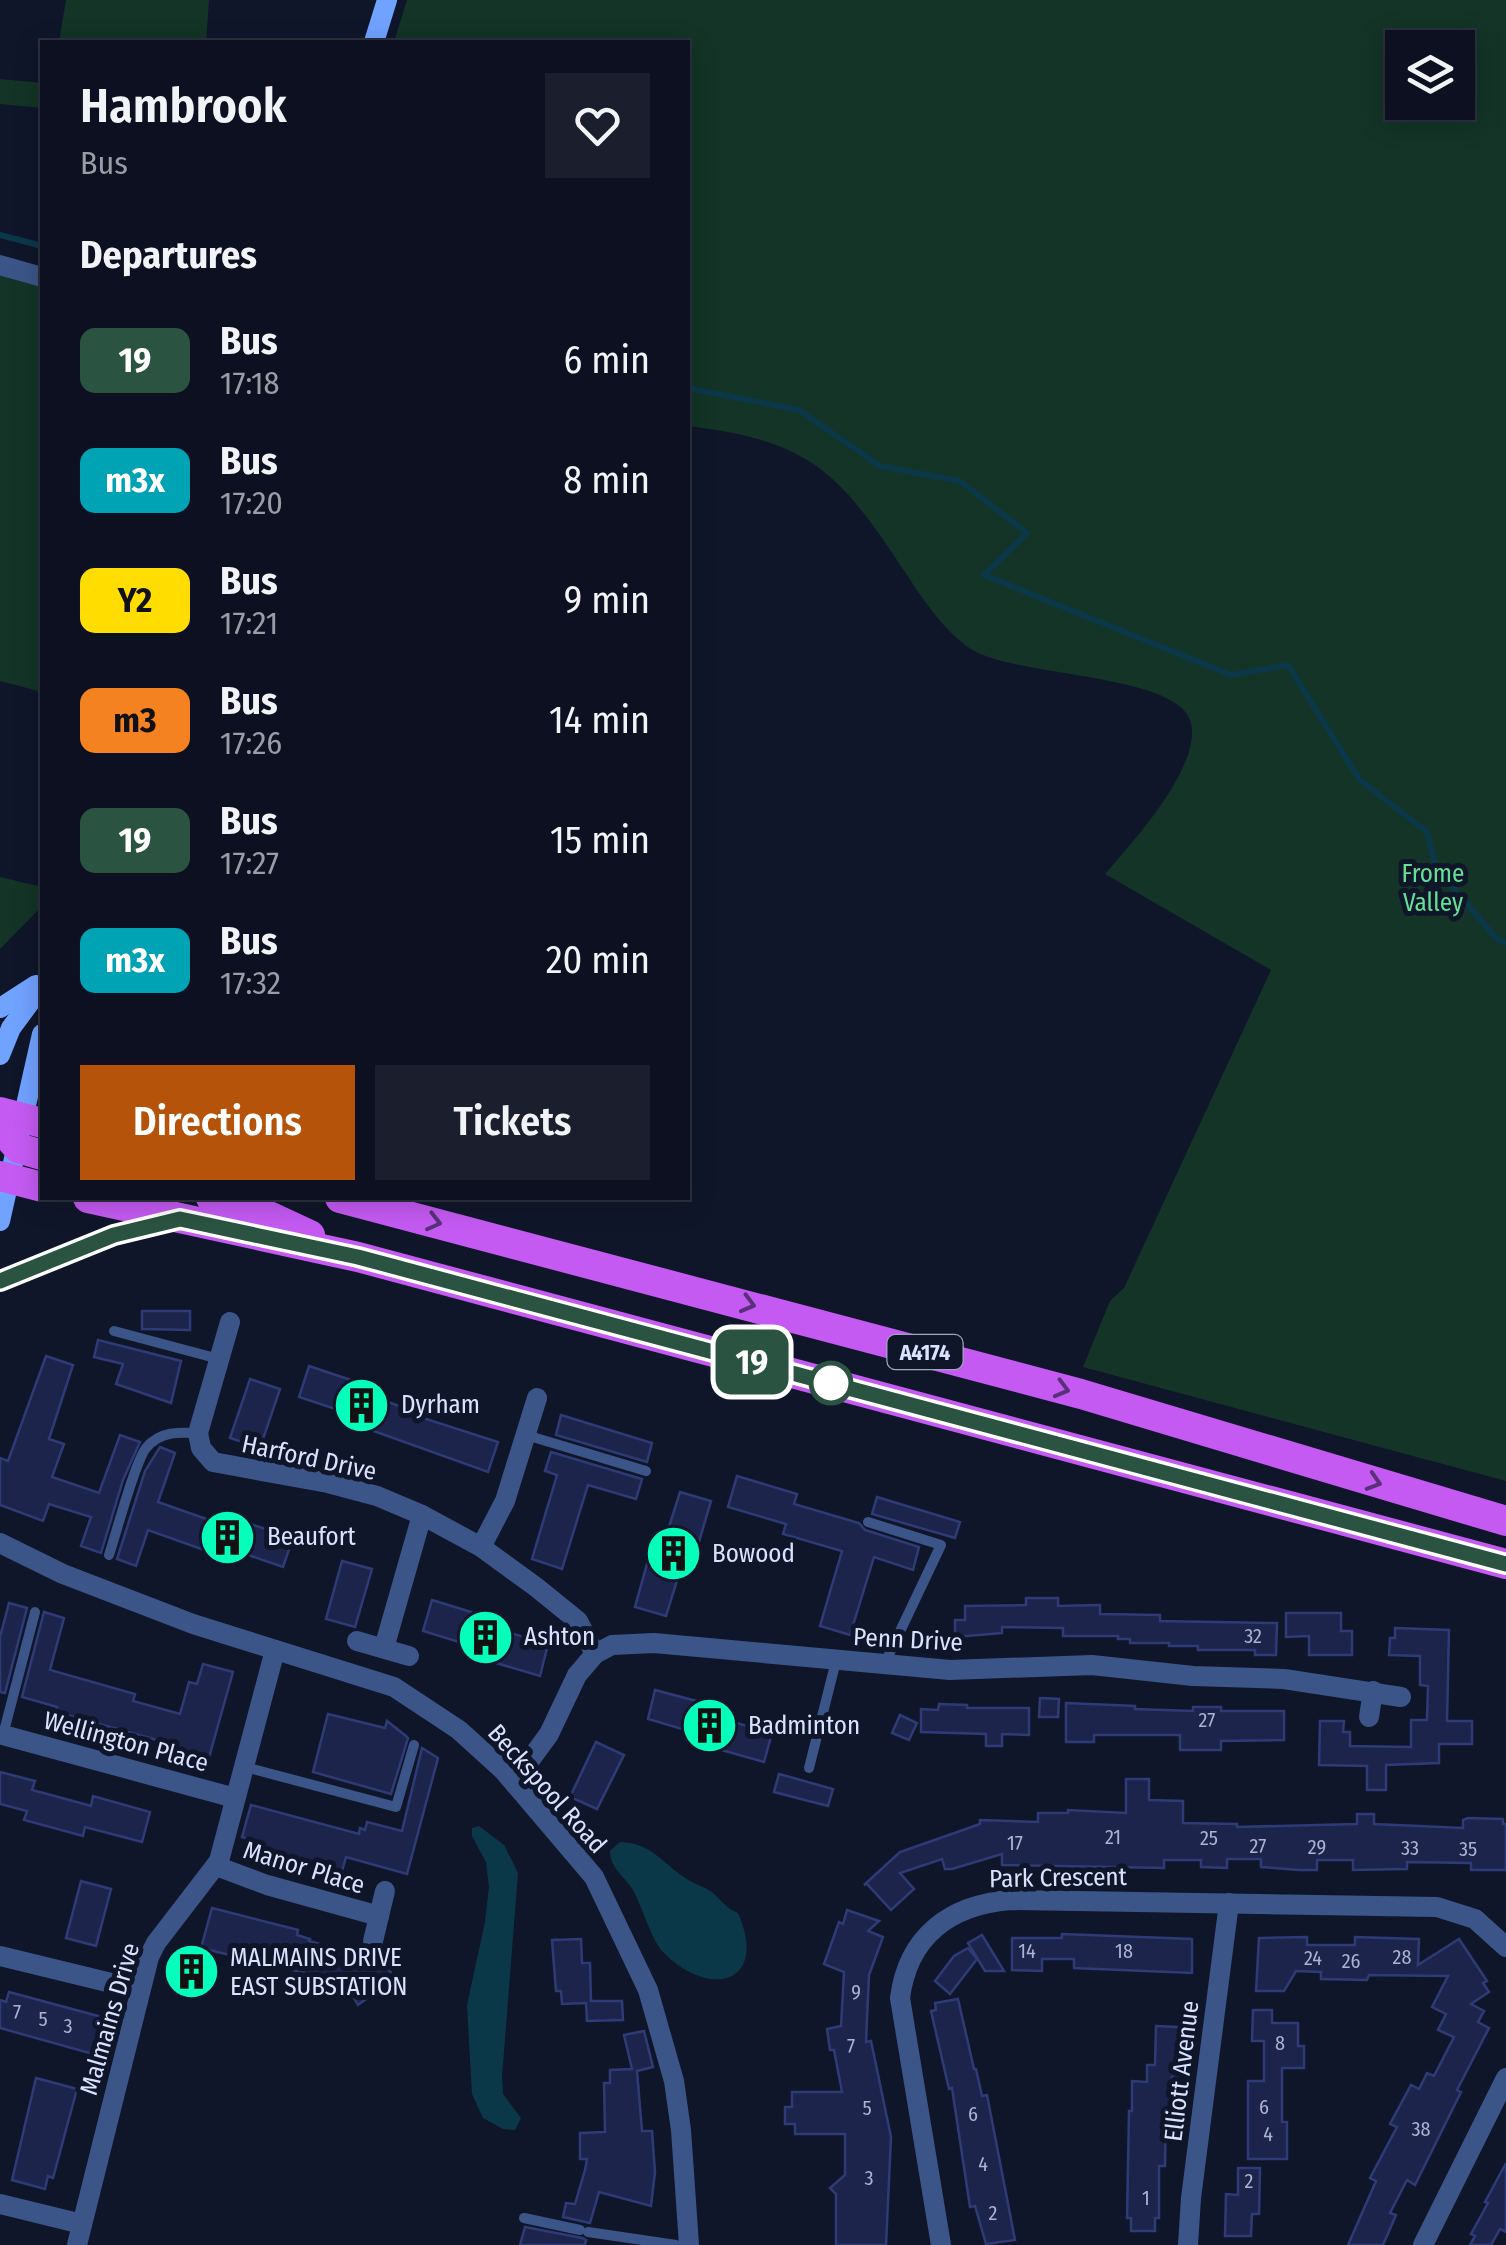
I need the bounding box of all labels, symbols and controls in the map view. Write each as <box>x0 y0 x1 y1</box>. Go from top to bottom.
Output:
map controls <box>1385 30 1475 120</box>
button: layers <box>1385 30 1475 120</box>
button: heart <box>545 73 650 178</box>
text: Hambrook <box>80 77 287 135</box>
text: Bus <box>80 144 128 182</box>
text: Departures <box>80 232 257 278</box>
text: Bus <box>220 318 278 364</box>
text: 6 min <box>563 337 650 383</box>
text: 19 <box>119 339 151 381</box>
text: 17:18 <box>220 364 279 402</box>
text: Bus <box>220 438 278 484</box>
text: 8 min <box>563 457 650 503</box>
text: m3x <box>105 459 165 501</box>
text: 17:20 <box>220 484 283 522</box>
text: Bus <box>220 558 278 604</box>
text: 9 min <box>564 577 650 623</box>
text: Y2 <box>118 579 152 621</box>
text: 17:21 <box>220 604 278 642</box>
text: Bus <box>220 678 278 724</box>
text: 14 min <box>549 697 650 743</box>
text: m3 <box>113 699 157 741</box>
text: 17:26 <box>220 724 282 762</box>
text: Bus <box>220 798 278 844</box>
text: 15 min <box>550 817 650 863</box>
text: 19 <box>119 819 151 861</box>
text: 17:27 <box>220 844 279 882</box>
park label: Frome Valley <box>1402 859 1464 918</box>
text: Bus <box>220 918 278 964</box>
text: 20 min <box>546 937 650 983</box>
text: m3x <box>105 939 165 981</box>
text: 17:32 <box>220 964 281 1002</box>
button: Directions <box>80 1065 355 1180</box>
button: Tickets <box>375 1065 650 1180</box>
one-way arrow <box>425 1210 442 1231</box>
one-way arrow <box>739 1293 756 1314</box>
line badge: 19 <box>707 1330 797 1394</box>
road number: A4174 <box>888 1335 962 1369</box>
text: 19 <box>736 1341 768 1383</box>
unlabelled marker <box>810 1362 852 1404</box>
building icon: Dyrham <box>332 1375 392 1435</box>
one-way arrow <box>1053 1378 1070 1399</box>
place label: Dyrham <box>401 1390 480 1420</box>
street label: Harford Drive <box>239 1429 379 1487</box>
one-way arrow <box>1364 1470 1381 1491</box>
building icon: Beaufort <box>198 1507 258 1567</box>
place label: Beaufort <box>267 1522 356 1552</box>
building icon: Bowood <box>643 1524 703 1584</box>
place label: Bowood <box>712 1539 795 1569</box>
building icon: Ashton <box>455 1607 515 1667</box>
place label: Ashton <box>524 1622 595 1652</box>
street label: Penn Drive <box>852 1622 964 1658</box>
house number: 32 <box>1244 1624 1262 1648</box>
building icon: Badminton <box>679 1696 739 1756</box>
street label: Wellington Place <box>40 1706 212 1778</box>
house number: 27 <box>1199 1708 1215 1732</box>
place label: Badminton <box>748 1711 860 1741</box>
street label: Beckspool Road <box>481 1718 613 1860</box>
house number: 21 <box>1105 1825 1121 1849</box>
house number: 25 <box>1200 1826 1218 1850</box>
house number: 17 <box>1007 1831 1023 1855</box>
house number: 27 <box>1250 1834 1266 1858</box>
street label: Manor Place <box>240 1835 368 1901</box>
house number: 29 <box>1308 1835 1326 1859</box>
house number: 33 <box>1401 1836 1419 1860</box>
house number: 35 <box>1459 1837 1477 1861</box>
street label: Park Crescent <box>989 1862 1128 1894</box>
street label: Malmains Drive <box>74 1939 146 2099</box>
house number: 14 <box>1018 1939 1036 1963</box>
house number: 18 <box>1115 1939 1133 1963</box>
building icon: MALMAINS DRIVE EAST SUBSTATION <box>161 1942 221 2002</box>
place label: MALMAINS DRIVE EAST SUBSTATION <box>230 1943 408 2002</box>
house number: 28 <box>1393 1945 1411 1969</box>
house number: 24 <box>1304 1946 1322 1970</box>
house number: 26 <box>1342 1949 1360 1973</box>
house number: 9 <box>851 1980 861 2004</box>
street label: Elliott Avenue <box>1158 1999 1206 2143</box>
house number: 7 <box>13 2000 21 2024</box>
house number: 5 <box>38 2007 48 2031</box>
house number: 3 <box>63 2014 73 2038</box>
house number: 8 <box>1275 2031 1285 2055</box>
house number: 7 <box>847 2034 855 2058</box>
house number: 6 <box>1259 2095 1269 2119</box>
house number: 5 <box>862 2096 872 2120</box>
house number: 6 <box>968 2102 978 2126</box>
house number: 38 <box>1411 2117 1431 2141</box>
house number: 4 <box>1263 2122 1273 2146</box>
house number: 4 <box>978 2152 988 2176</box>
house number: 3 <box>864 2166 874 2190</box>
house number: 2 <box>1245 2169 1254 2193</box>
house number: 1 <box>1142 2186 1150 2210</box>
house number: 2 <box>989 2201 998 2225</box>

